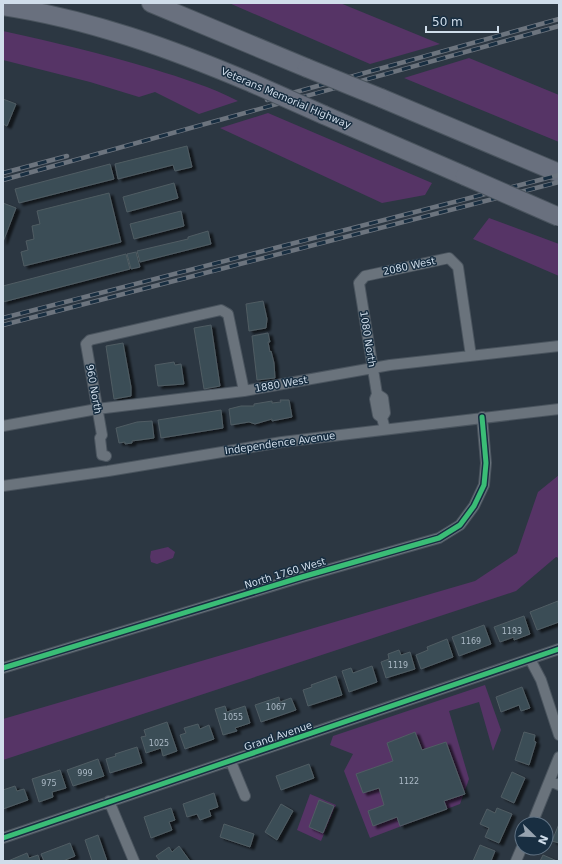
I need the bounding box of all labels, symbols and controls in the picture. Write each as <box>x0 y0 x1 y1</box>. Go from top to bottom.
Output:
scale bar <box>426 8 498 34</box>
text: 50 m <box>432 15 463 29</box>
street label: Veterans Memorial Highway <box>219 66 353 130</box>
street label: 2080 West <box>382 255 436 277</box>
street label: 1080 North <box>358 310 378 368</box>
street label: 960 North <box>84 363 104 415</box>
street label: 1880 West <box>254 374 308 394</box>
street label: Independence Avenue <box>224 430 336 456</box>
street label: North 1760 West <box>243 555 327 591</box>
house number: 1193 <box>502 627 522 636</box>
house number: 1169 <box>461 637 481 646</box>
house number: 1119 <box>388 661 408 670</box>
house number: 1067 <box>266 703 286 712</box>
house number: 1055 <box>223 713 243 722</box>
street label: Grand Avenue <box>243 719 313 753</box>
house number: 1025 <box>149 739 169 748</box>
house number: 999 <box>77 769 93 778</box>
house number: 1122 <box>399 777 419 786</box>
house number: 975 <box>41 779 57 788</box>
north arrow <box>514 816 554 856</box>
text: N <box>535 833 551 846</box>

